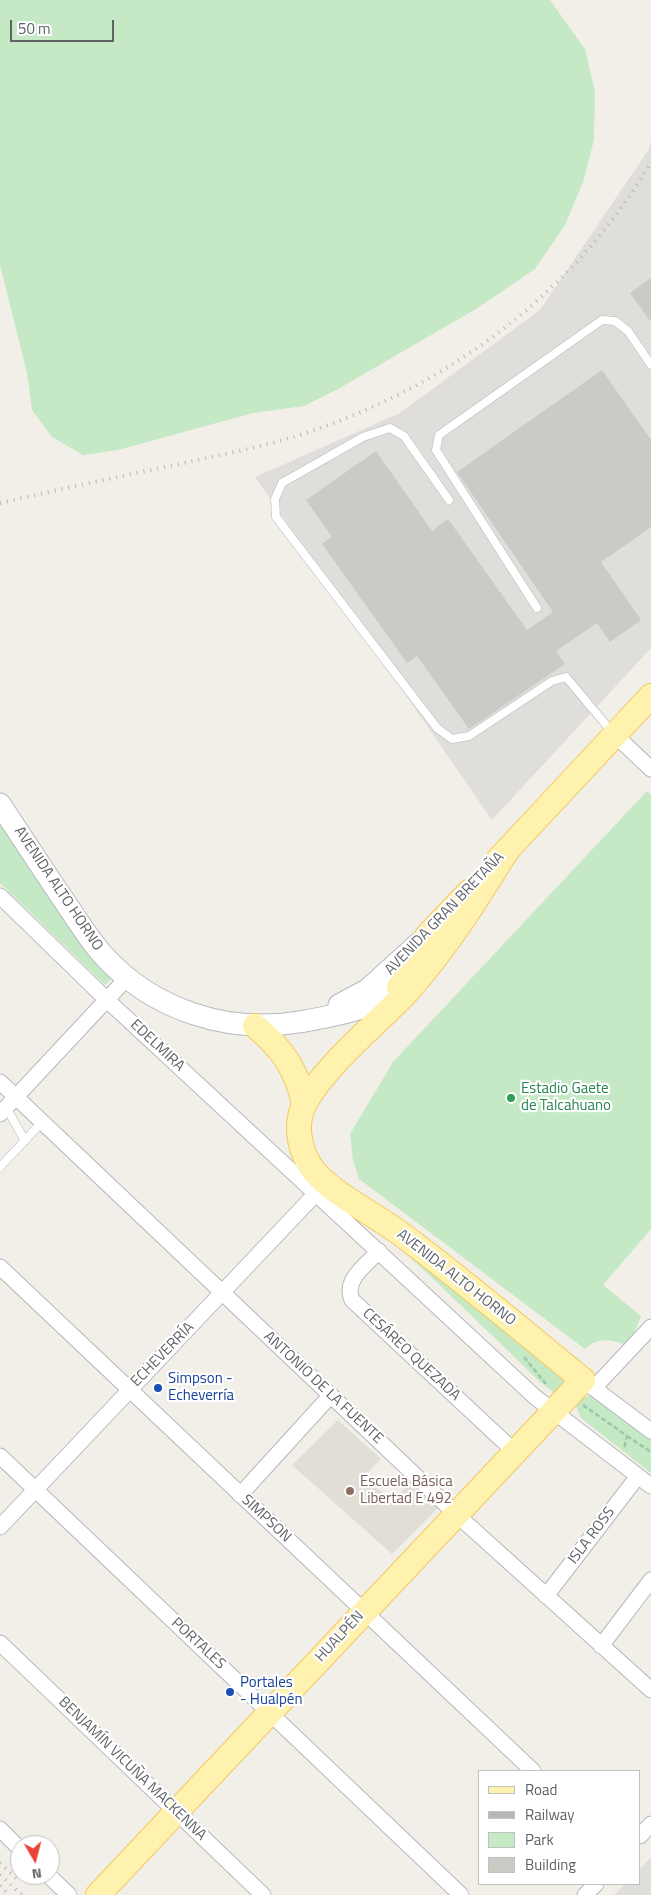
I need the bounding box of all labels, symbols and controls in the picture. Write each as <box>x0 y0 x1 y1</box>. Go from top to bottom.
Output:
scale bar <box>12 10 116 42</box>
text: 50 m <box>18 17 51 40</box>
street label: AVENIDA ALTO HORNO <box>10 823 106 955</box>
street label: AVENIDA GRAN BRETAÑA <box>382 849 508 979</box>
street label: EDELMIRA <box>126 1016 188 1076</box>
place label: Estadio Gaete de Talcahuano <box>521 1080 611 1115</box>
marker: Estadio Gaete de Talcahuano <box>505 1092 517 1104</box>
street label: AVENIDA ALTO HORNO <box>393 1226 519 1330</box>
street label: CESÁREO QUEZADA <box>358 1305 464 1405</box>
street label: ECHEVERRÍA <box>128 1319 198 1391</box>
street label: ANTONIO DE LA FUENTE <box>260 1328 386 1448</box>
place label: Simpson - Echeverría <box>168 1370 234 1405</box>
marker: Simpson - Echeverría <box>152 1382 164 1394</box>
place label: Escuela Básica Libertad E 492 <box>360 1473 453 1508</box>
marker: Escuela Básica Libertad E 492 <box>344 1485 356 1497</box>
street label: SIMPSON <box>237 1491 295 1547</box>
street label: ISLA ROSS <box>565 1504 619 1568</box>
street label: HUALPÉN <box>312 1608 368 1666</box>
street label: PORTALES <box>167 1614 229 1674</box>
place label: Portales - Hualpén <box>240 1674 302 1709</box>
marker: Portales - Hualpén <box>224 1686 236 1698</box>
street label: BENJAMÍN VICUÑA MACKENNA <box>54 1693 210 1845</box>
legend <box>478 1770 641 1885</box>
text: Road <box>525 1778 557 1801</box>
text: Railway <box>525 1803 575 1826</box>
text: Park <box>525 1828 554 1851</box>
north arrow <box>10 1835 60 1885</box>
text: Building <box>525 1853 576 1876</box>
text: N <box>31 1863 43 1885</box>

